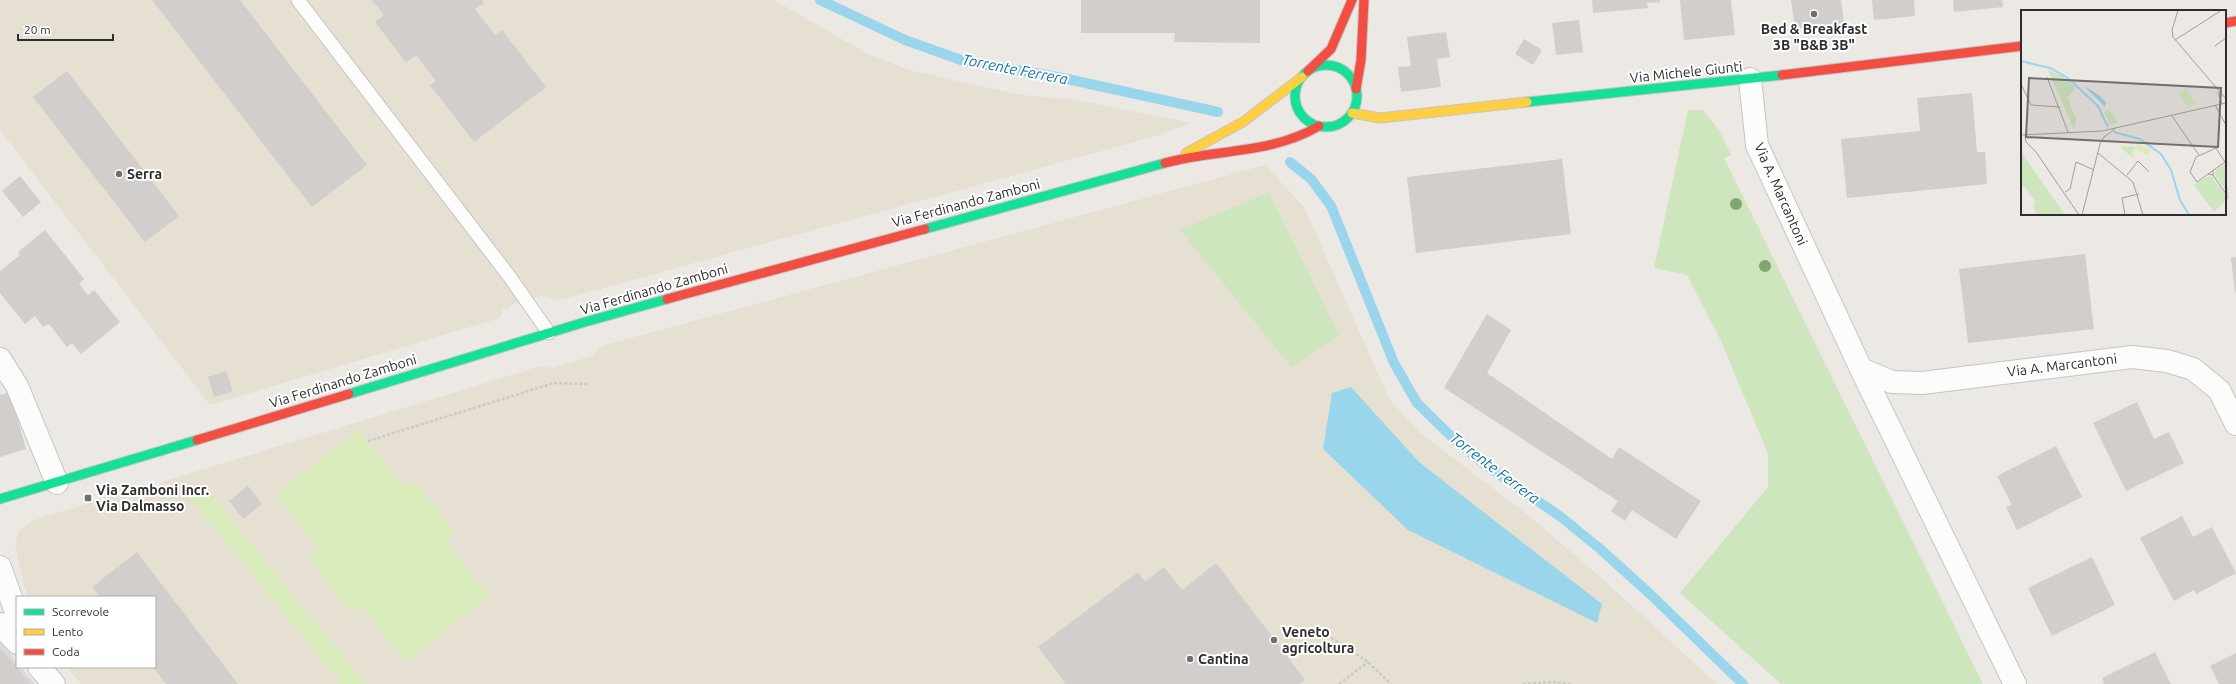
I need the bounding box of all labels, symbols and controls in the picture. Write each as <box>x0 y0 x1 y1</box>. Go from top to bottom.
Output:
marker: Bed & Breakfast 3B "B&B 3B" <box>1809 9 1819 19</box>
inset map <box>2021 10 2226 215</box>
scale bar <box>18 16 113 42</box>
place label: Bed & Breakfast 3B "B&B 3B" <box>1761 21 1867 53</box>
text: 20 m <box>24 23 51 36</box>
water label: Torrente Ferrera <box>961 50 1069 88</box>
street label: Via Michele Giunti <box>1629 58 1743 86</box>
street label: Via A. Marcantoni <box>1751 140 1811 248</box>
place label: Serra <box>127 166 162 182</box>
marker: Serra <box>114 169 124 179</box>
street label: Via Ferdinando Zamboni <box>890 175 1042 231</box>
street label: Via Ferdinando Zamboni <box>578 260 730 318</box>
street label: Via A. Marcantoni <box>2006 350 2118 380</box>
street label: Via Ferdinando Zamboni <box>268 351 418 411</box>
water label: Torrente Ferrera <box>1447 429 1543 507</box>
place label: Via Zamboni Incr. Via Dalmasso <box>96 482 209 514</box>
marker: Via Zamboni Incr. Via Dalmasso <box>83 493 93 503</box>
legend <box>16 596 156 668</box>
text: Scorrevole <box>52 605 109 618</box>
place label: Veneto agricoltura <box>1282 624 1354 656</box>
text: Lento <box>52 625 83 638</box>
marker: Veneto agricoltura <box>1269 635 1279 645</box>
text: Coda <box>52 645 80 658</box>
place label: Cantina <box>1198 651 1249 667</box>
marker: Cantina <box>1185 654 1195 664</box>

